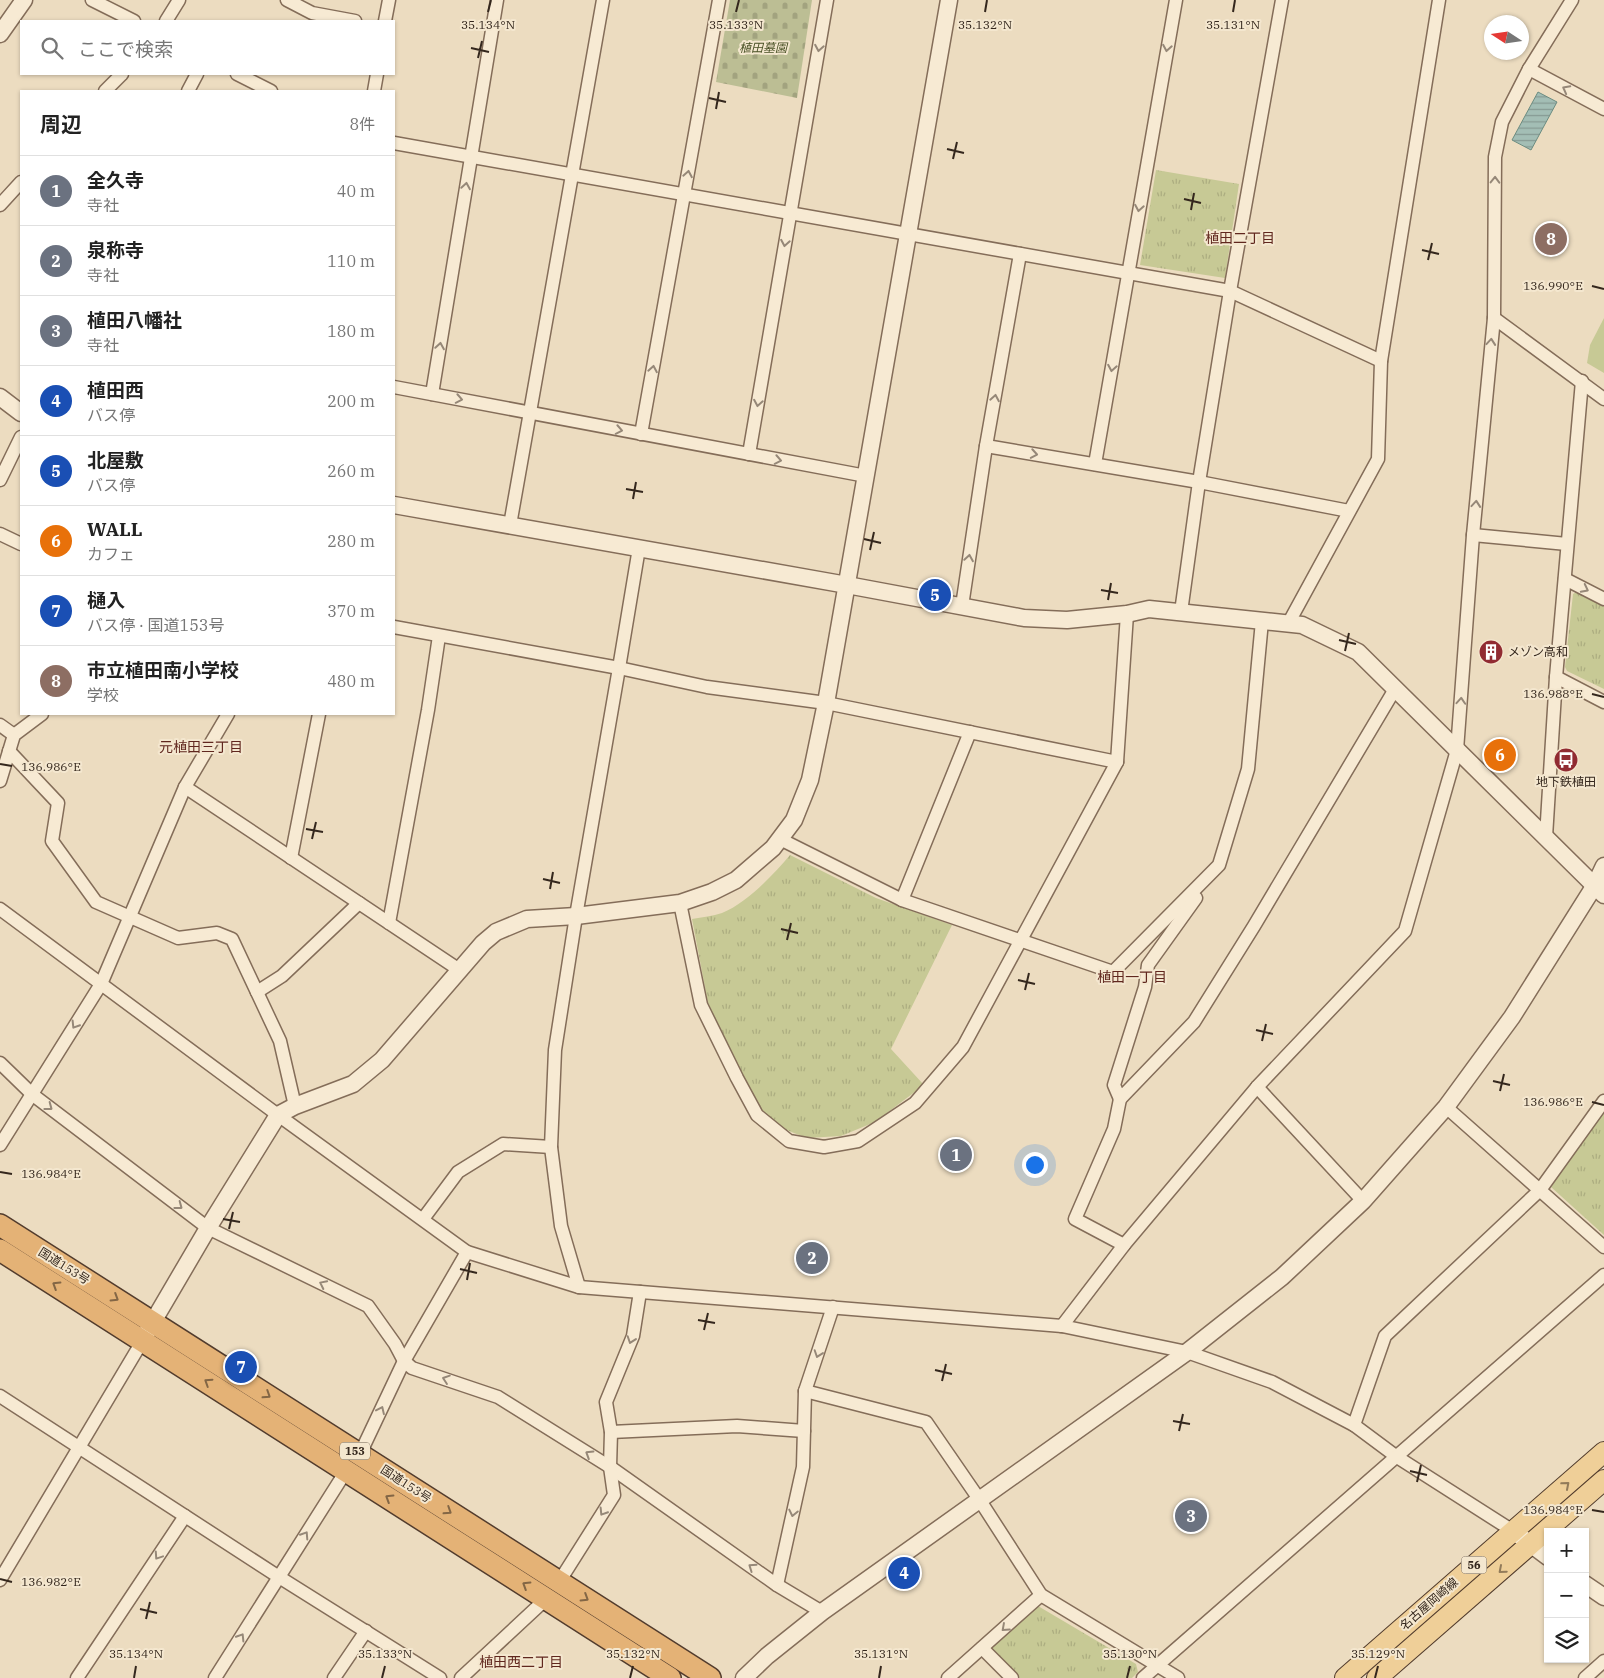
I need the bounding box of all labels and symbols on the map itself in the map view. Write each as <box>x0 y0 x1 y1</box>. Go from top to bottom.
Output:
north arrow <box>1484 15 1529 60</box>
text: 35.134°N <box>461 17 515 32</box>
text: 35.133°N <box>709 17 763 32</box>
text: 35.132°N <box>958 17 1012 32</box>
text: 35.131°N <box>1206 17 1260 32</box>
park label: 植田墓園 <box>739 40 789 55</box>
one-way arrow <box>815 44 825 52</box>
one-way arrow <box>1163 44 1173 52</box>
one-way arrow <box>1563 85 1572 95</box>
one-way arrow <box>682 170 692 179</box>
one-way arrow <box>1490 176 1500 184</box>
one-way arrow <box>461 181 471 190</box>
one-way arrow <box>1135 204 1145 212</box>
pin: 8 <box>1535 220 1567 258</box>
district label: 植田二丁目 <box>1205 229 1275 247</box>
one-way arrow <box>781 238 791 247</box>
text: 136.990°E <box>1523 278 1583 293</box>
one-way arrow <box>1485 338 1496 346</box>
one-way arrow <box>434 342 444 350</box>
one-way arrow <box>647 364 657 373</box>
one-way arrow <box>1107 364 1117 373</box>
one-way arrow <box>989 393 999 402</box>
one-way arrow <box>454 394 463 404</box>
one-way arrow <box>753 398 763 407</box>
one-way arrow <box>614 424 623 434</box>
one-way arrow <box>1030 448 1039 458</box>
one-way arrow <box>774 454 783 464</box>
one-way arrow <box>1470 500 1481 508</box>
one-way arrow <box>963 554 974 562</box>
pin: 5 <box>919 576 951 614</box>
one-way arrow <box>1579 583 1588 593</box>
building icon: メゾン高和 <box>1478 639 1504 665</box>
place label: メゾン高和 <box>1508 644 1568 659</box>
text: 136.988°E <box>1523 686 1583 701</box>
one-way arrow <box>1455 697 1466 705</box>
pin: 6 <box>1484 736 1516 774</box>
district label: 元植田三丁目 <box>159 738 243 756</box>
bus stop icon: 地下鉄植田 <box>1553 747 1579 773</box>
text: 136.986°E <box>21 759 81 774</box>
place label: 地下鉄植田 <box>1536 774 1596 789</box>
district label: 植田一丁目 <box>1097 968 1167 986</box>
one-way arrow <box>72 1020 82 1029</box>
text: 136.986°E <box>1523 1094 1583 1109</box>
one-way arrow <box>43 1102 52 1110</box>
pin: 1 <box>940 1136 972 1174</box>
your location <box>1022 1152 1048 1178</box>
text: 136.984°E <box>21 1166 81 1181</box>
one-way arrow <box>173 1200 182 1209</box>
pin: 2 <box>796 1239 828 1277</box>
street label: 国道153号 <box>36 1244 93 1287</box>
one-way arrow <box>319 1280 328 1290</box>
one-way arrow <box>53 1282 62 1292</box>
one-way arrow <box>110 1291 119 1301</box>
one-way arrow <box>627 1335 637 1344</box>
pin: 7 <box>225 1348 257 1386</box>
one-way arrow <box>813 1349 823 1357</box>
one-way arrow <box>442 1375 451 1385</box>
one-way arrow <box>204 1379 214 1388</box>
one-way arrow <box>261 1388 270 1398</box>
one-way arrow <box>374 1406 385 1415</box>
road number: 153 <box>340 1442 370 1460</box>
one-way arrow <box>586 1451 595 1460</box>
street label: 国道153号 <box>378 1462 435 1506</box>
one-way arrow <box>1561 1481 1570 1490</box>
one-way arrow <box>385 1495 394 1505</box>
pin: 3 <box>1175 1497 1207 1535</box>
text: 136.984°E <box>1523 1502 1583 1517</box>
one-way arrow <box>442 1505 451 1514</box>
one-way arrow <box>600 1507 610 1516</box>
one-way arrow <box>788 1509 799 1517</box>
one-way arrow <box>299 1532 308 1541</box>
one-way arrow <box>155 1551 164 1560</box>
pin: 4 <box>888 1554 920 1592</box>
road number: 56 <box>1462 1556 1486 1574</box>
one-way arrow <box>748 1563 757 1573</box>
one-way arrow <box>1498 1564 1507 1573</box>
text: 136.982°E <box>21 1574 81 1589</box>
street label: 名古屋岡崎線 <box>1397 1574 1461 1633</box>
one-way arrow <box>522 1582 531 1592</box>
one-way arrow <box>579 1592 588 1602</box>
one-way arrow <box>1001 1622 1010 1631</box>
one-way arrow <box>234 1633 244 1642</box>
text: 35.134°N <box>109 1646 163 1661</box>
text: 35.133°N <box>358 1646 412 1661</box>
text: 35.132°N <box>606 1646 660 1661</box>
text: 35.131°N <box>854 1646 908 1661</box>
text: 35.130°N <box>1103 1646 1157 1661</box>
text: 35.129°N <box>1351 1646 1405 1661</box>
district label: 植田西二丁目 <box>479 1653 563 1671</box>

